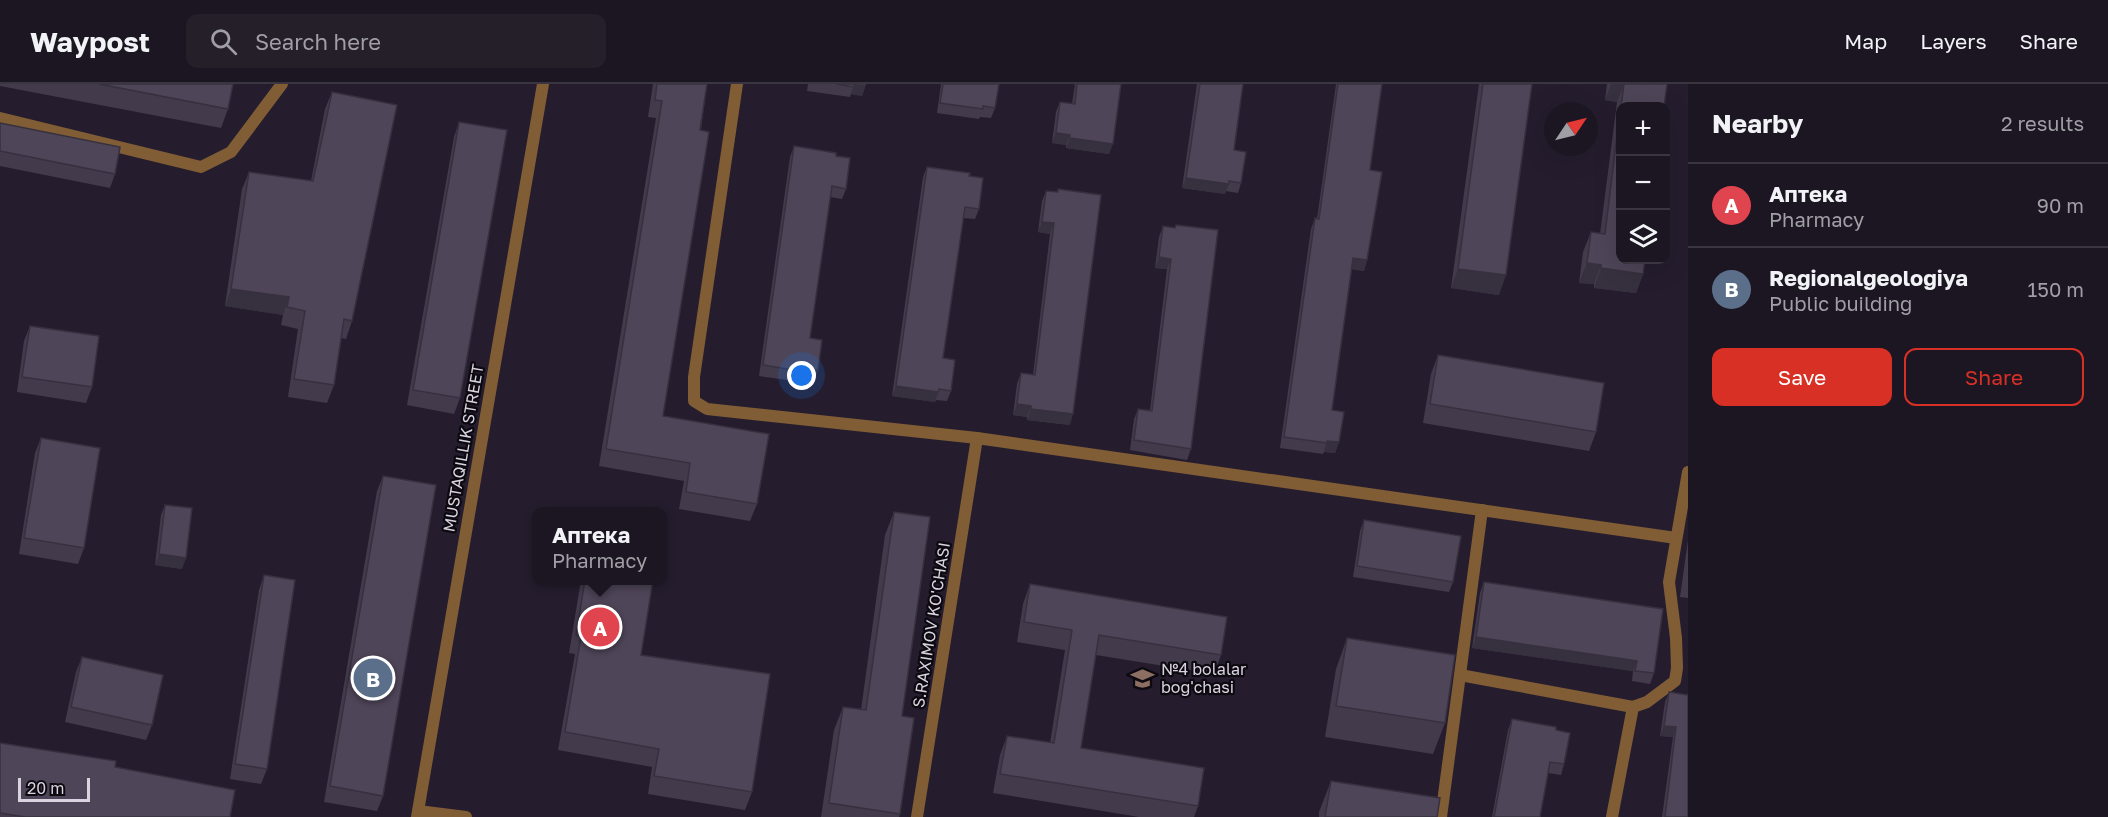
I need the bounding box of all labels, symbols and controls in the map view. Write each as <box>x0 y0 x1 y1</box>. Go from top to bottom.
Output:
search box <box>186 14 606 68</box>
text: Waypost <box>30 25 150 58</box>
icon: search <box>207 25 240 58</box>
text: Search here <box>255 28 381 55</box>
text: Map <box>1844 28 1887 54</box>
text: Layers <box>1920 28 1987 54</box>
text: Share <box>2020 28 2078 54</box>
north arrow <box>1544 102 1598 156</box>
map controls <box>1616 102 1670 264</box>
button: + <box>1616 102 1670 156</box>
text: Nearby <box>1712 108 1803 139</box>
text: 2 results <box>2001 111 2084 135</box>
button: − <box>1616 156 1670 210</box>
text: Аптека <box>1769 180 1847 207</box>
text: A <box>1724 193 1739 217</box>
text: 90 m <box>2037 193 2084 217</box>
text: Pharmacy <box>1769 207 1864 231</box>
button: layers <box>1616 210 1670 264</box>
text: Regionalgeologiya <box>1769 264 1968 291</box>
text: B <box>1724 277 1739 301</box>
text: 150 m <box>2028 277 2084 301</box>
text: Public building <box>1769 291 1912 315</box>
button: Save <box>1712 348 1892 406</box>
button: Share <box>1904 348 2084 406</box>
your location <box>787 361 816 390</box>
street label: MUSTAQILLIK STREET <box>438 362 488 534</box>
popup <box>532 507 667 585</box>
text: Аптека <box>552 521 630 548</box>
street label: S.RAXIMOV KO'CHASI <box>908 541 954 709</box>
text: Pharmacy <box>552 548 647 572</box>
pin: A <box>580 604 620 650</box>
pin: B <box>354 656 392 700</box>
place label: №4 bolalar bog'chasi <box>1161 659 1246 697</box>
school or university icon: №4 bolalar bog'chasi <box>1130 665 1156 691</box>
scale bar <box>18 775 90 802</box>
text: 20 m <box>27 778 64 798</box>

